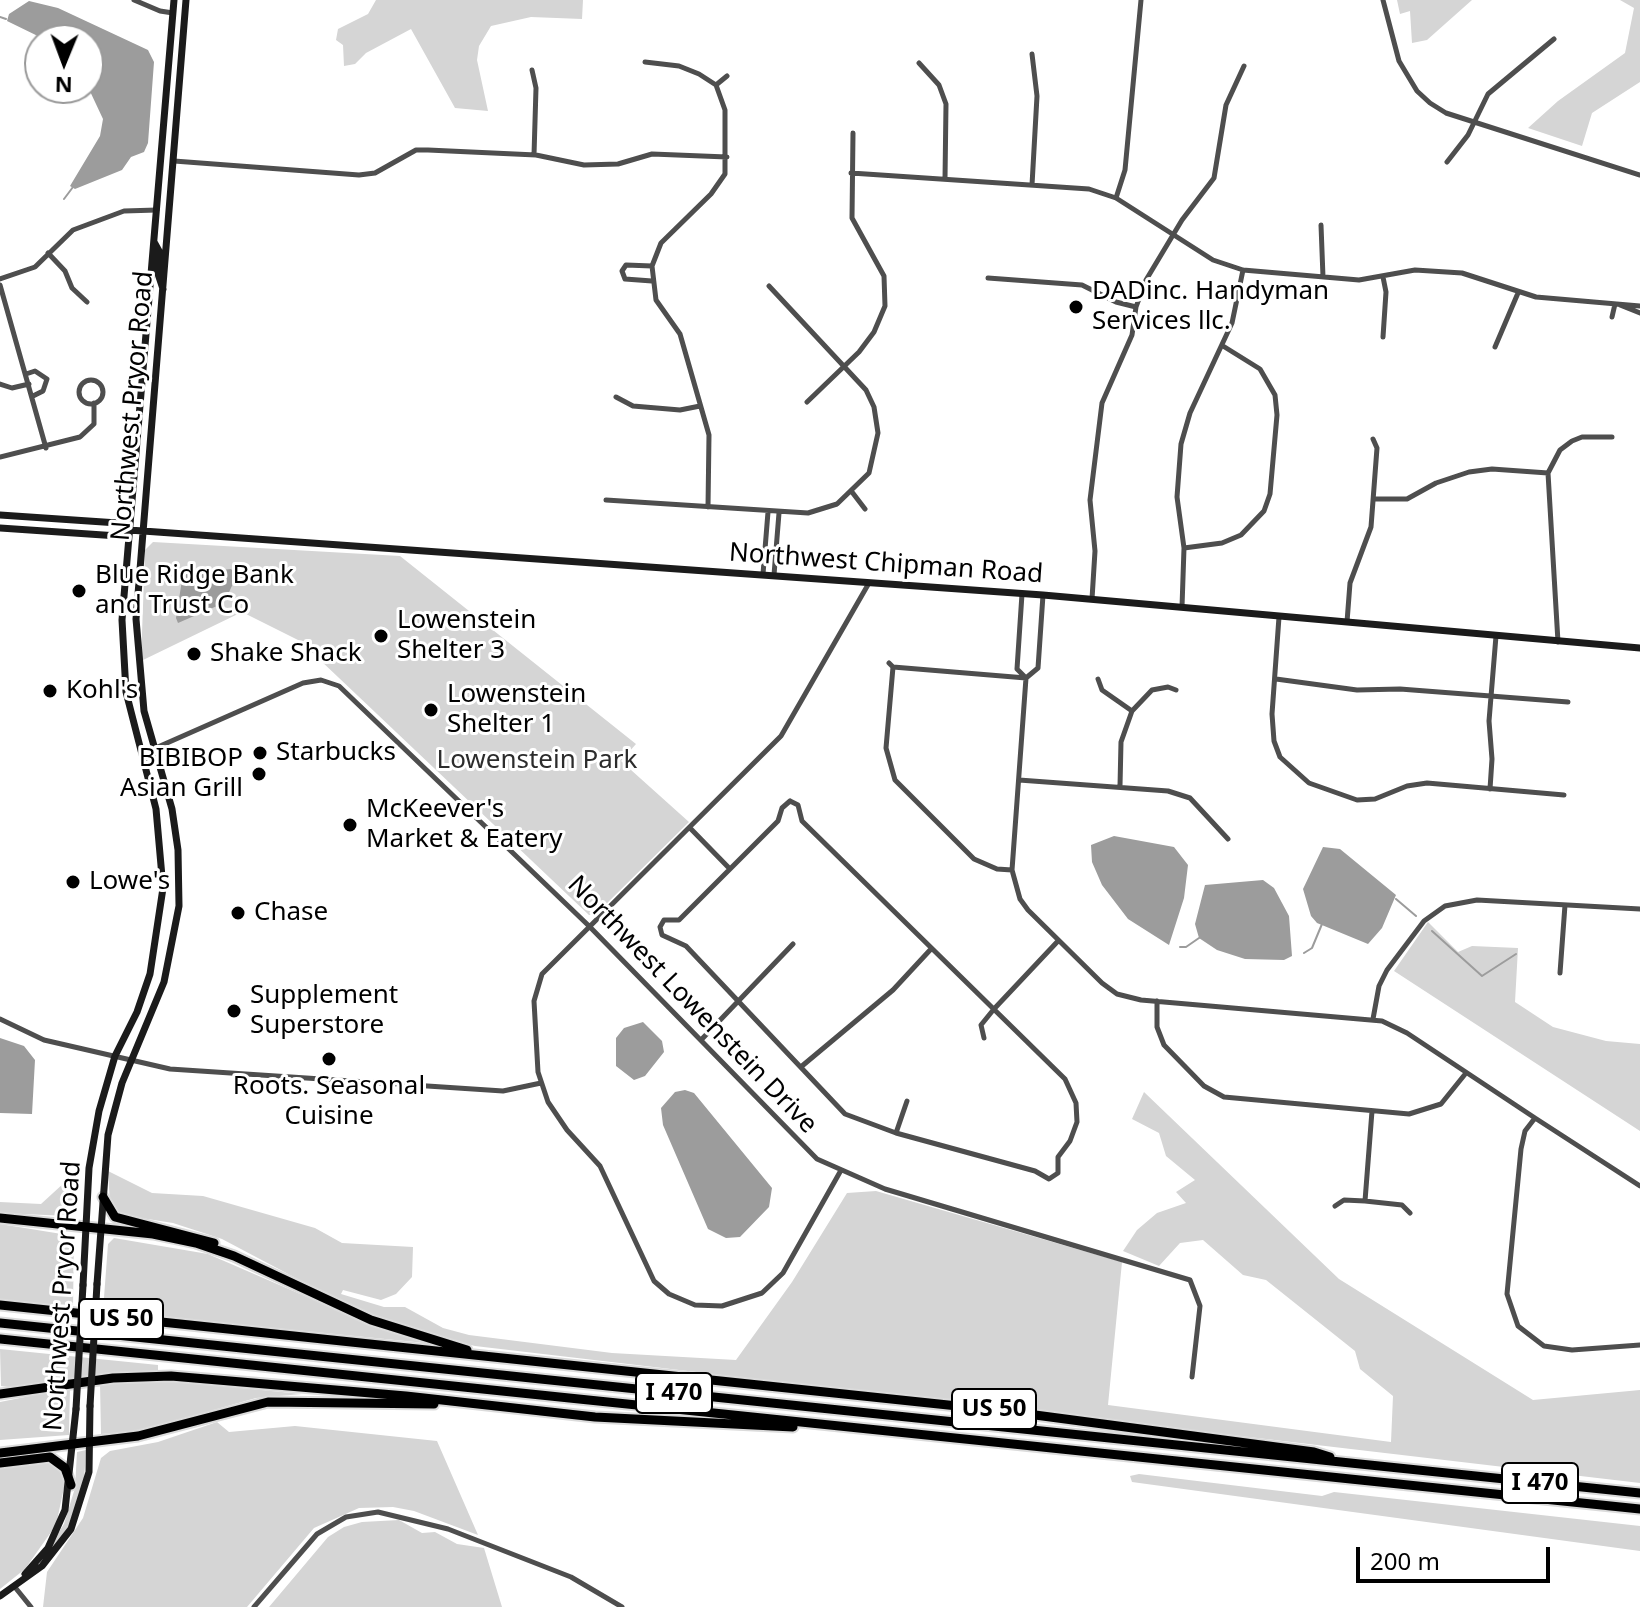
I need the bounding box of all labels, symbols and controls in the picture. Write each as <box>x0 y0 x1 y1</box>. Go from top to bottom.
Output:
north arrow <box>24 24 104 104</box>
text: N <box>54 71 73 101</box>
street label: Northwest Pryor Road <box>106 270 160 542</box>
place label: DADinc. Handyman Services llc. <box>1092 276 1329 338</box>
marker: DADinc. Handyman Services llc. <box>1067 298 1085 316</box>
street label: Northwest Chipman Road <box>728 537 1044 591</box>
place label: Blue Ridge Bank and Trust Co <box>95 560 294 622</box>
marker: Blue Ridge Bank and Trust Co <box>70 582 88 600</box>
place label: Lowenstein Shelter 3 <box>397 605 536 666</box>
marker: Lowenstein Shelter 3 <box>372 627 390 645</box>
place label: Shake Shack <box>210 638 362 670</box>
marker: Shake Shack <box>185 645 203 663</box>
place label: Kohl's <box>66 675 138 707</box>
place label: Lowenstein Shelter 1 <box>447 679 586 740</box>
marker: Kohl's <box>41 682 59 700</box>
marker: Lowenstein Shelter 1 <box>422 701 440 719</box>
place label: Starbucks <box>276 737 396 769</box>
place label: BIBIBOP Asian Grill <box>120 743 243 804</box>
marker: Starbucks <box>251 744 269 762</box>
park label: Lowenstein Park <box>437 745 637 777</box>
marker: BIBIBOP Asian Grill <box>250 765 268 783</box>
place label: McKeever's Market & Eatery <box>366 794 562 856</box>
marker: McKeever's Market & Eatery <box>341 816 359 834</box>
place label: Lowe's <box>89 866 170 898</box>
street label: Northwest Lowenstein Drive <box>561 870 823 1140</box>
marker: Lowe's <box>64 873 82 891</box>
place label: Chase <box>254 897 328 929</box>
marker: Chase <box>229 904 247 922</box>
place label: Supplement Superstore <box>250 980 398 1042</box>
marker: Supplement Superstore <box>225 1002 243 1020</box>
marker: Roots. Seasonal Cuisine <box>320 1050 338 1068</box>
place label: Roots. Seasonal Cuisine <box>233 1071 425 1132</box>
street label: Northwest Pryor Road <box>38 1160 88 1432</box>
road number: US 50 <box>79 1299 163 1339</box>
road number: I 470 <box>636 1373 712 1413</box>
road number: US 50 <box>952 1389 1036 1429</box>
road number: I 470 <box>1502 1463 1578 1503</box>
scale bar <box>1360 1531 1554 1581</box>
text: 200 m <box>1370 1544 1440 1577</box>

